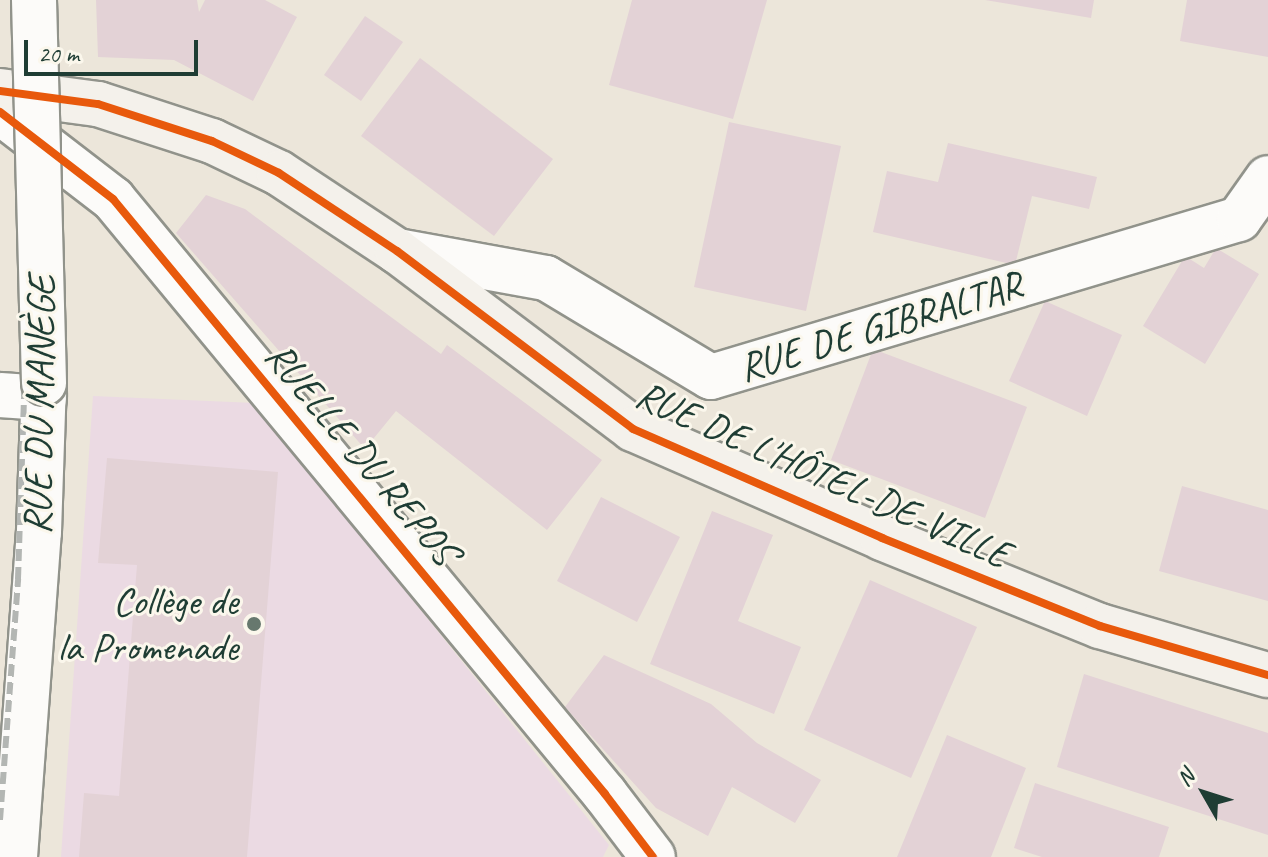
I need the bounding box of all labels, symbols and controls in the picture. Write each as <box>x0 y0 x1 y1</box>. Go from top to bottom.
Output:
scale bar <box>28 24 202 74</box>
text: 20 m <box>38 39 79 69</box>
street label: RUE DE GIBRALTAR <box>734 260 1026 392</box>
street label: RUE DU MANÈGE <box>13 276 65 534</box>
street label: RUELLE DU REPOS <box>255 332 469 574</box>
street label: RUE DE L'HÔTEL-DE-VILLE <box>629 370 1017 578</box>
place label: Collège de la Promenade <box>56 577 238 671</box>
marker: Collège de la Promenade <box>245 615 263 633</box>
north arrow <box>1164 753 1244 833</box>
text: N <box>1170 764 1201 792</box>

